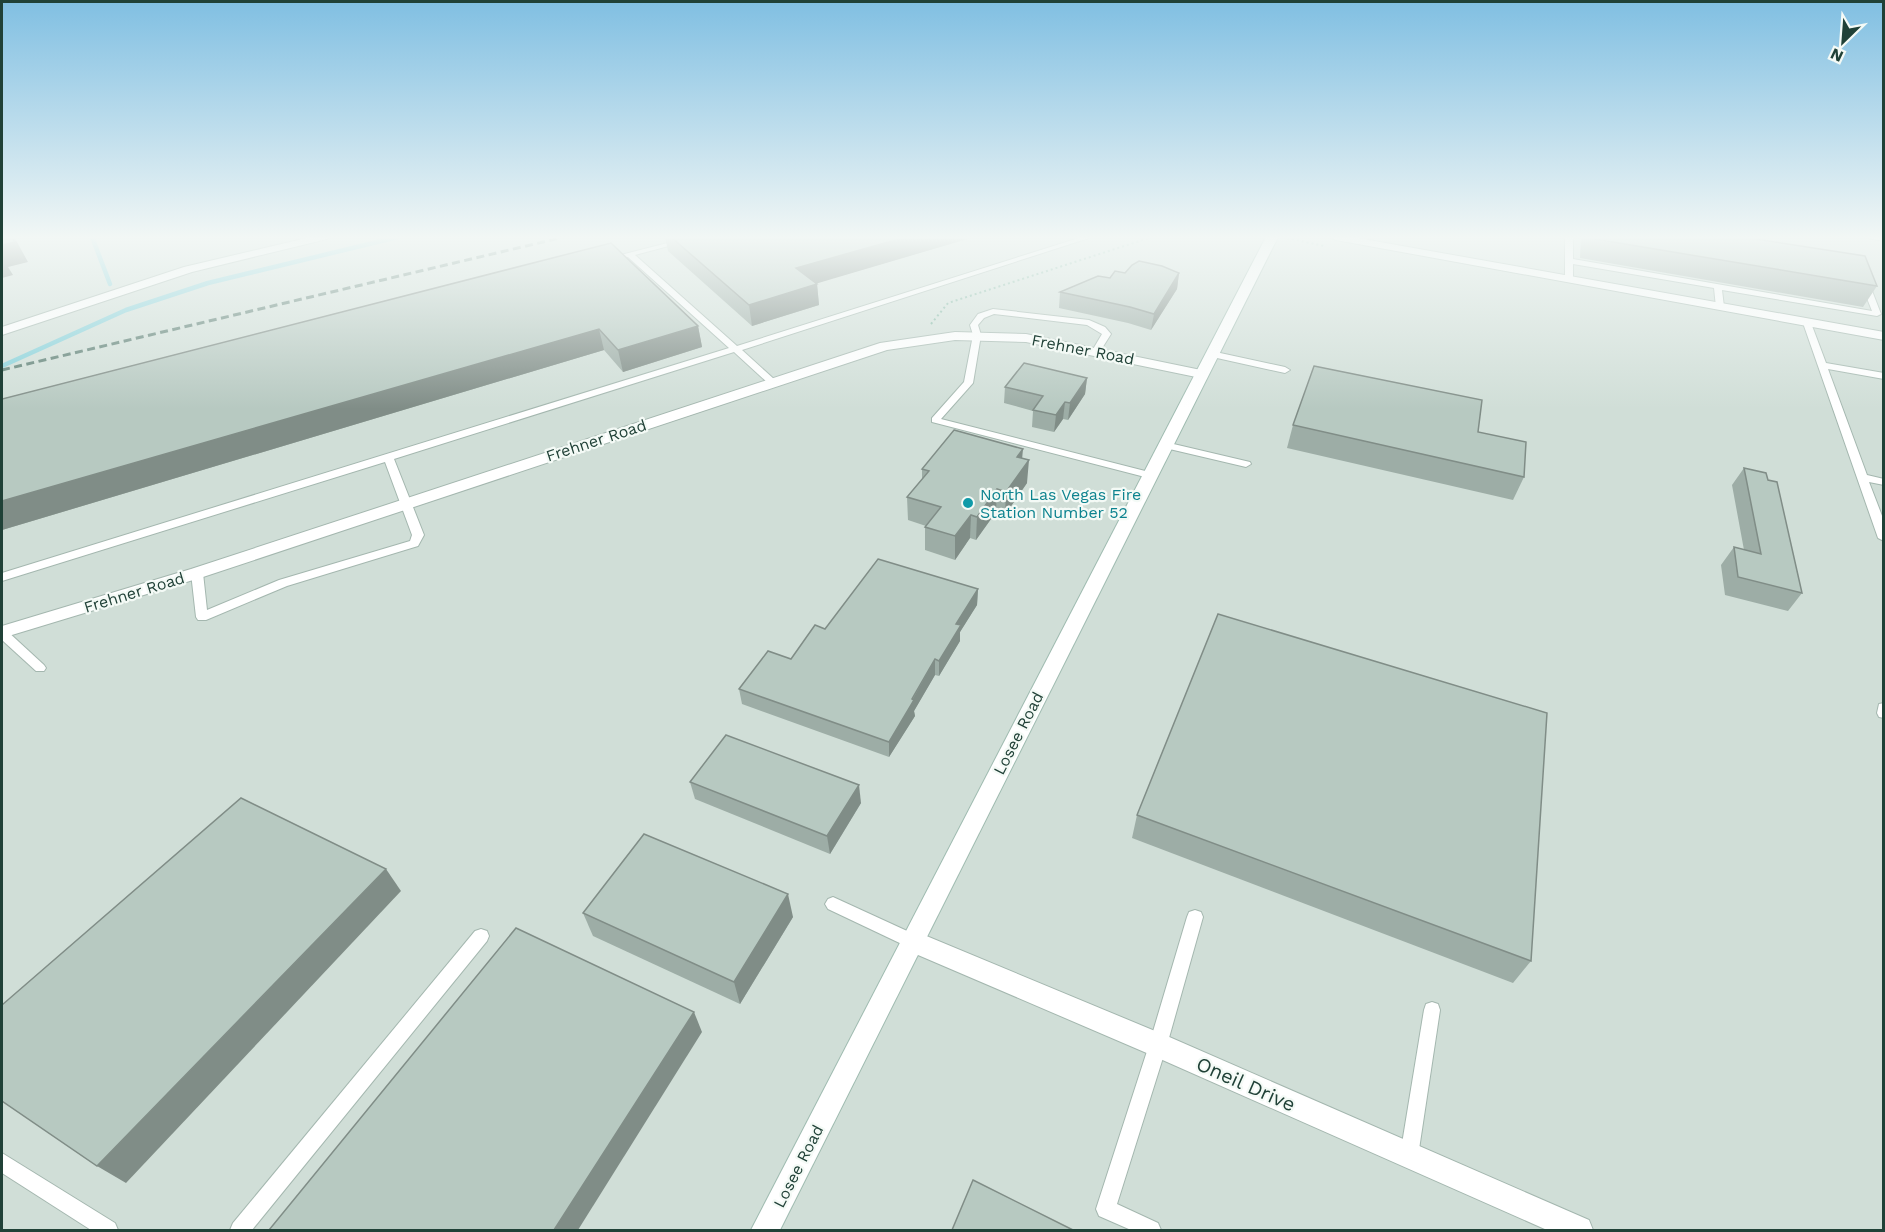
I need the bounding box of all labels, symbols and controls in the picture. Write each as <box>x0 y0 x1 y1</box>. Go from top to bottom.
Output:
north arrow <box>1813 12 1873 72</box>
text: N <box>1827 44 1846 66</box>
street label: Frehner Road <box>1030 330 1136 369</box>
street label: Frehner Road <box>544 415 649 466</box>
place label: North Las Vegas Fire Station Number 52 <box>980 485 1141 522</box>
marker: North Las Vegas Fire Station Number 52 <box>961 496 975 510</box>
street label: Frehner Road <box>81 568 187 617</box>
street label: Losee Road <box>989 689 1047 778</box>
street label: Oneil Drive <box>1193 1051 1299 1117</box>
street label: Losee Road <box>769 1122 827 1211</box>

